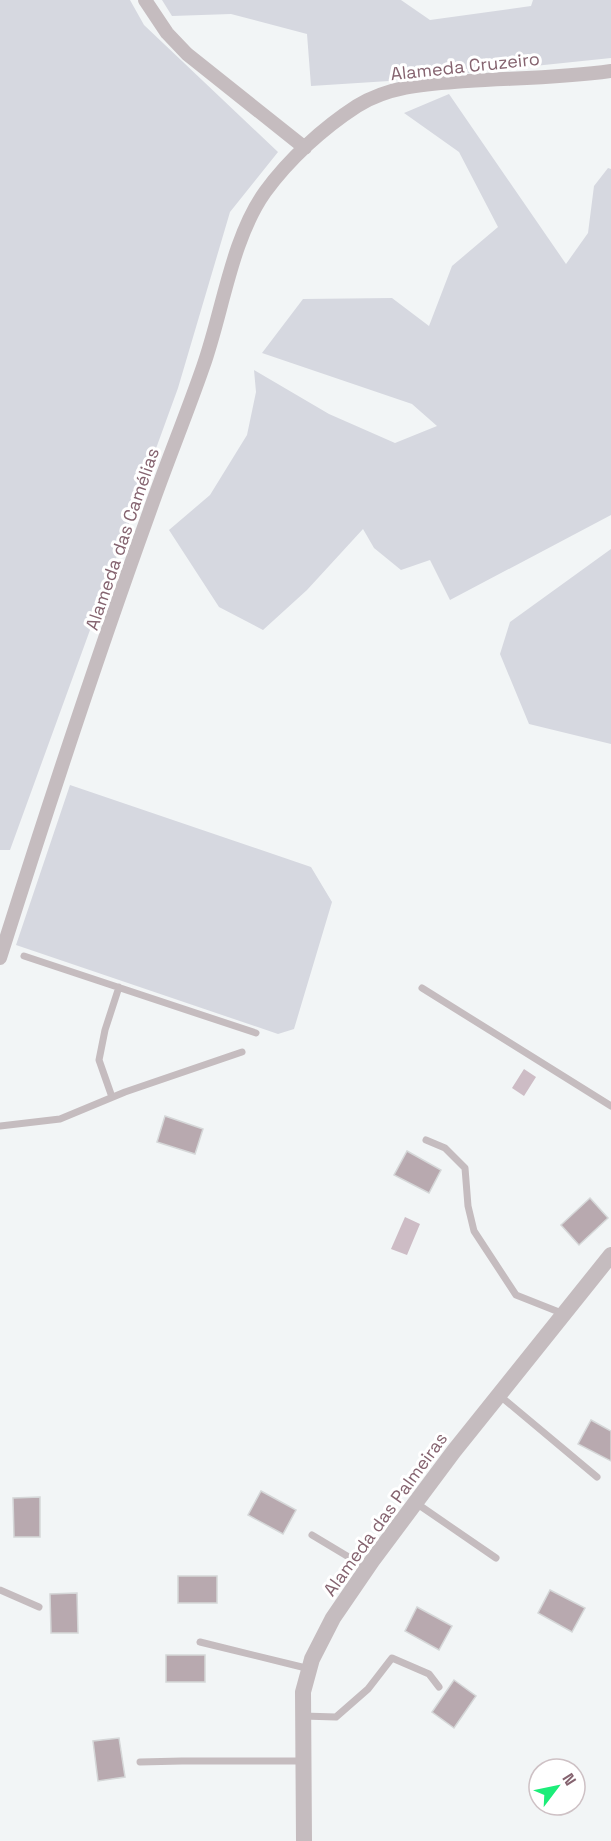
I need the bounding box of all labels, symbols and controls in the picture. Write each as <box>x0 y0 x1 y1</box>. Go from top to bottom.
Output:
street label: Alameda Cruzeiro <box>389 47 541 85</box>
street label: Alameda das Camélias <box>80 445 164 633</box>
street label: Alameda das Palmeiras <box>318 1428 452 1600</box>
north arrow <box>527 1757 587 1817</box>
text: N <box>558 1769 581 1789</box>

